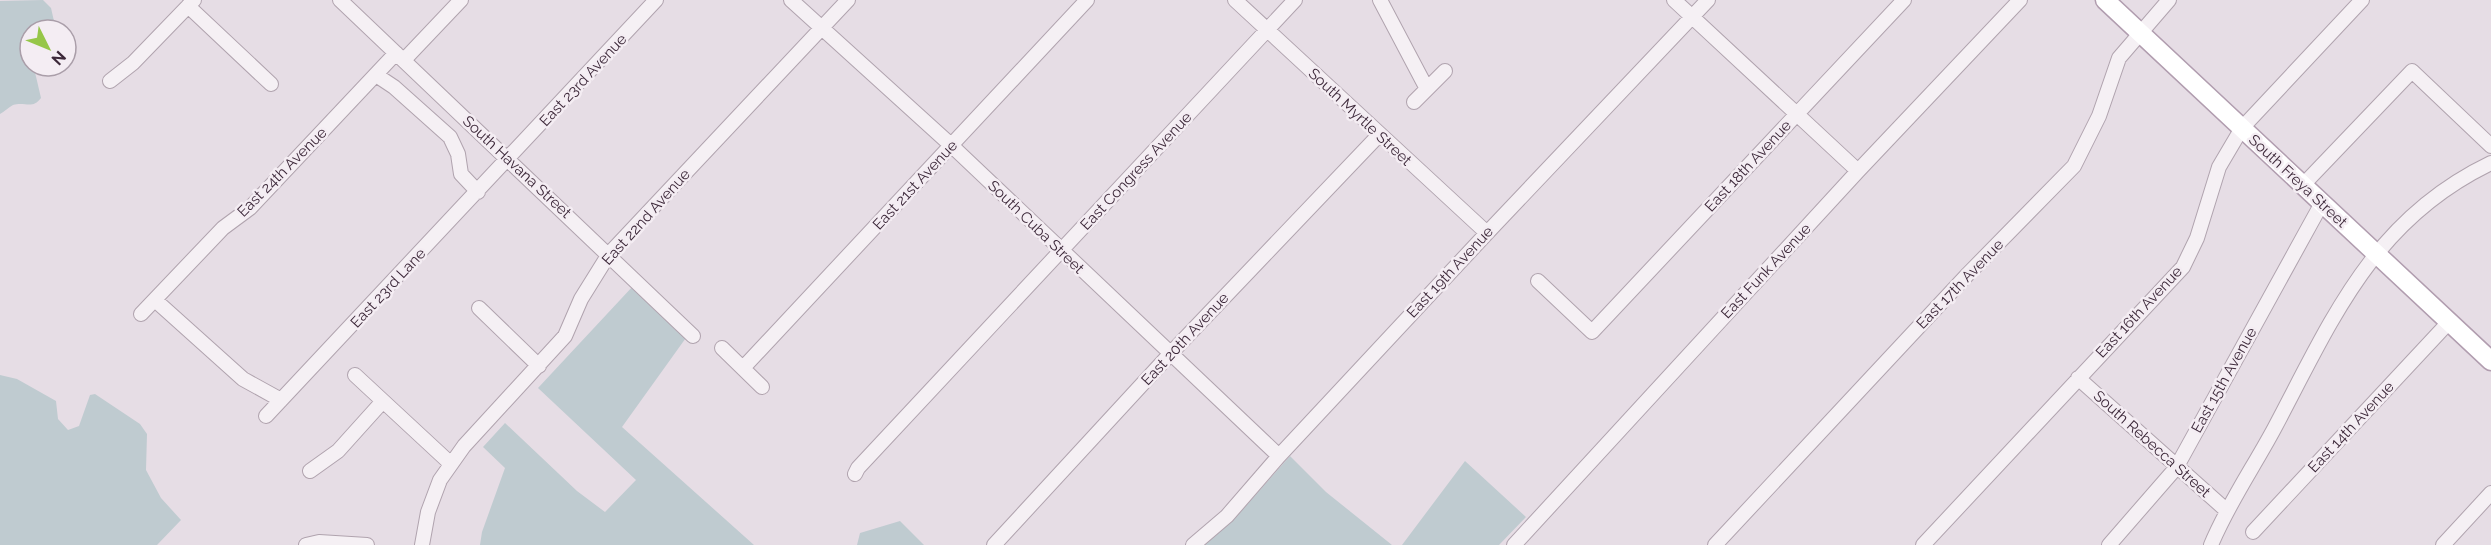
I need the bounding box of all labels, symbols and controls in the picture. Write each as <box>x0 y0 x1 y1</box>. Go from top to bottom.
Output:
north arrow <box>18 18 78 78</box>
street label: East 23rd Avenue <box>536 30 630 130</box>
text: N <box>47 47 70 69</box>
street label: South Myrtle Street <box>1305 65 1415 169</box>
street label: East Congress Avenue <box>1077 108 1196 234</box>
street label: South Havana Street <box>459 112 575 222</box>
street label: East 18th Avenue <box>1701 116 1795 215</box>
street label: East 24th Avenue <box>234 123 331 220</box>
street label: South Freya Street <box>2245 131 2351 231</box>
street label: East 21st Avenue <box>869 136 961 234</box>
street label: East 22nd Avenue <box>598 165 694 269</box>
street label: South Cuba Street <box>984 177 1088 277</box>
street label: East Funk Avenue <box>1717 220 1815 322</box>
street label: East 19th Avenue <box>1403 222 1497 321</box>
street label: East 17th Avenue <box>1913 235 2007 333</box>
street label: East 23rd Lane <box>347 244 429 331</box>
street label: East 16th Avenue <box>2092 262 2186 362</box>
street label: East 20th Avenue <box>1137 289 1233 389</box>
street label: East 15th Avenue <box>2188 324 2260 436</box>
street label: East 14th Avenue <box>2304 378 2398 476</box>
street label: South Rebecca Street <box>2090 387 2214 501</box>

